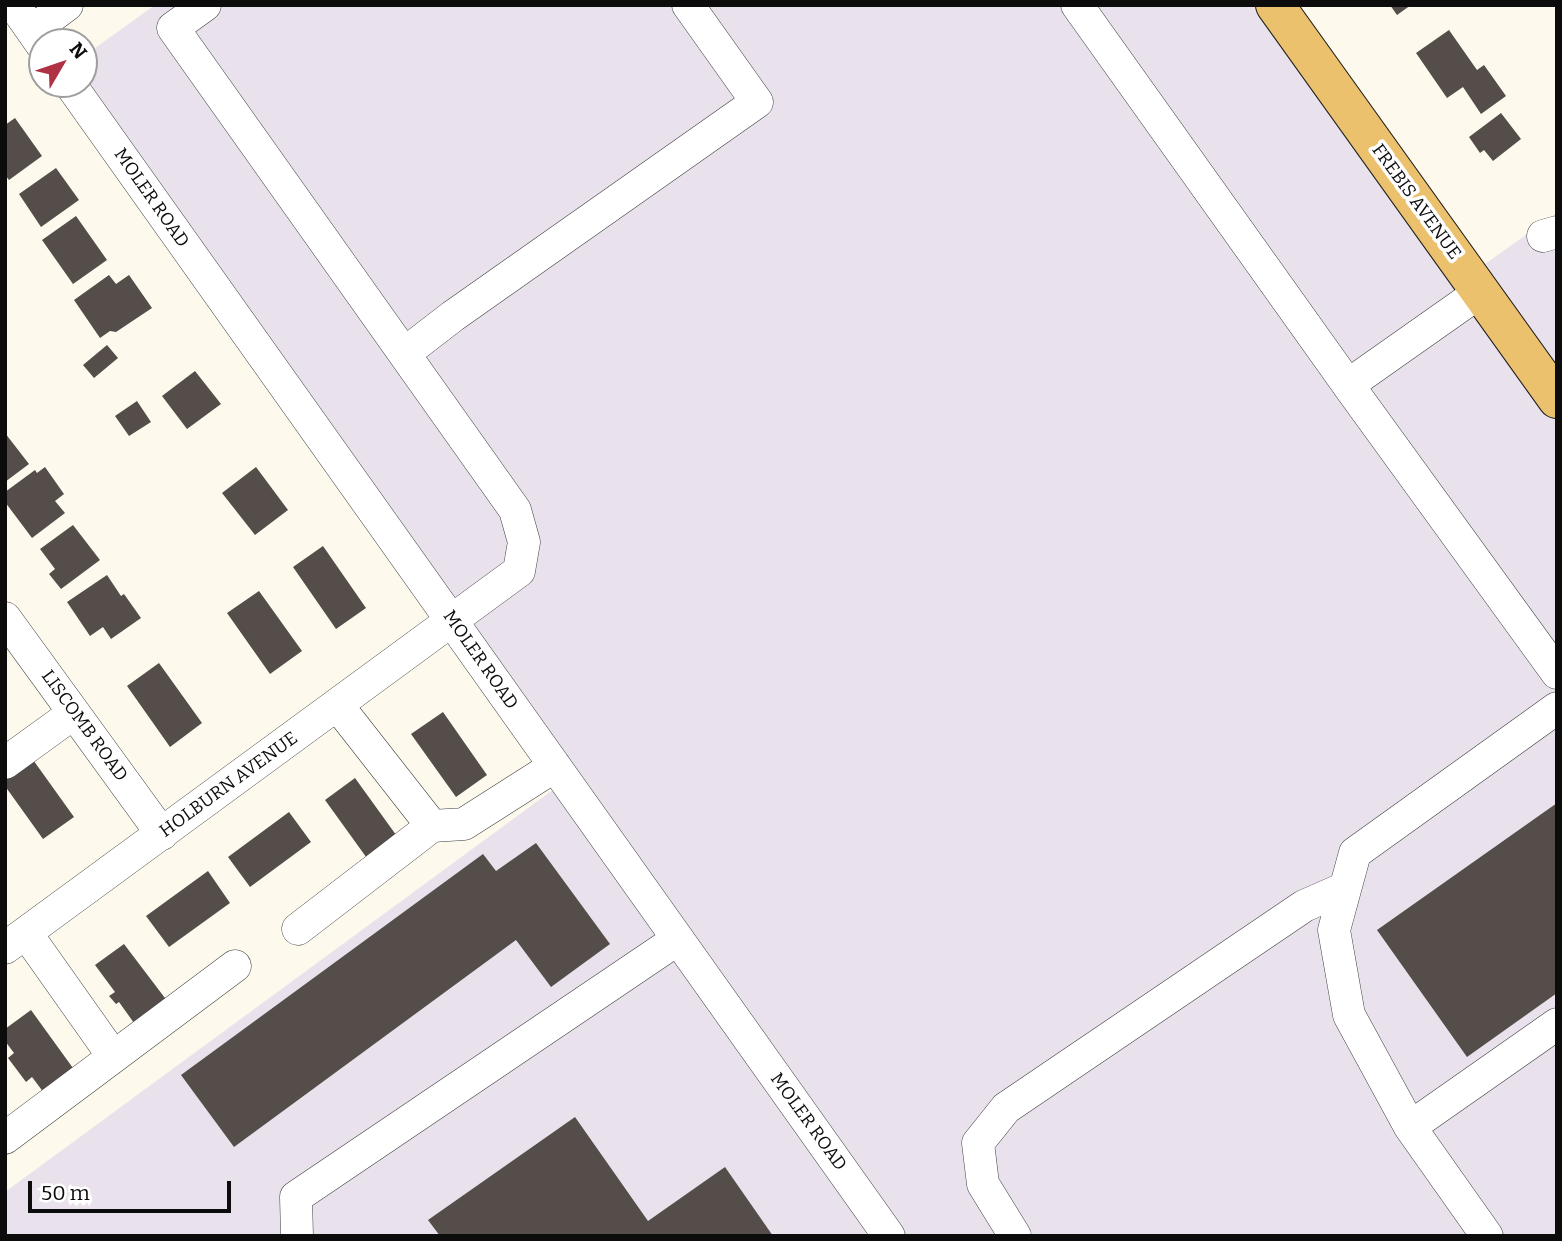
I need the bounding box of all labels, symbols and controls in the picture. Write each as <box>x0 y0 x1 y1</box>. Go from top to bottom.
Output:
north arrow <box>28 28 98 98</box>
text: N <box>65 38 92 64</box>
street label: FREBIS AVENUE <box>1367 140 1465 264</box>
street label: MOLER ROAD <box>109 144 193 252</box>
street label: MOLER ROAD <box>438 606 522 714</box>
street label: LISCOMB ROAD <box>36 666 132 786</box>
street label: HOLBURN AVENUE <box>156 728 302 842</box>
street label: MOLER ROAD <box>765 1069 851 1175</box>
scale bar <box>32 1168 234 1212</box>
text: 50 m <box>41 1180 90 1206</box>

